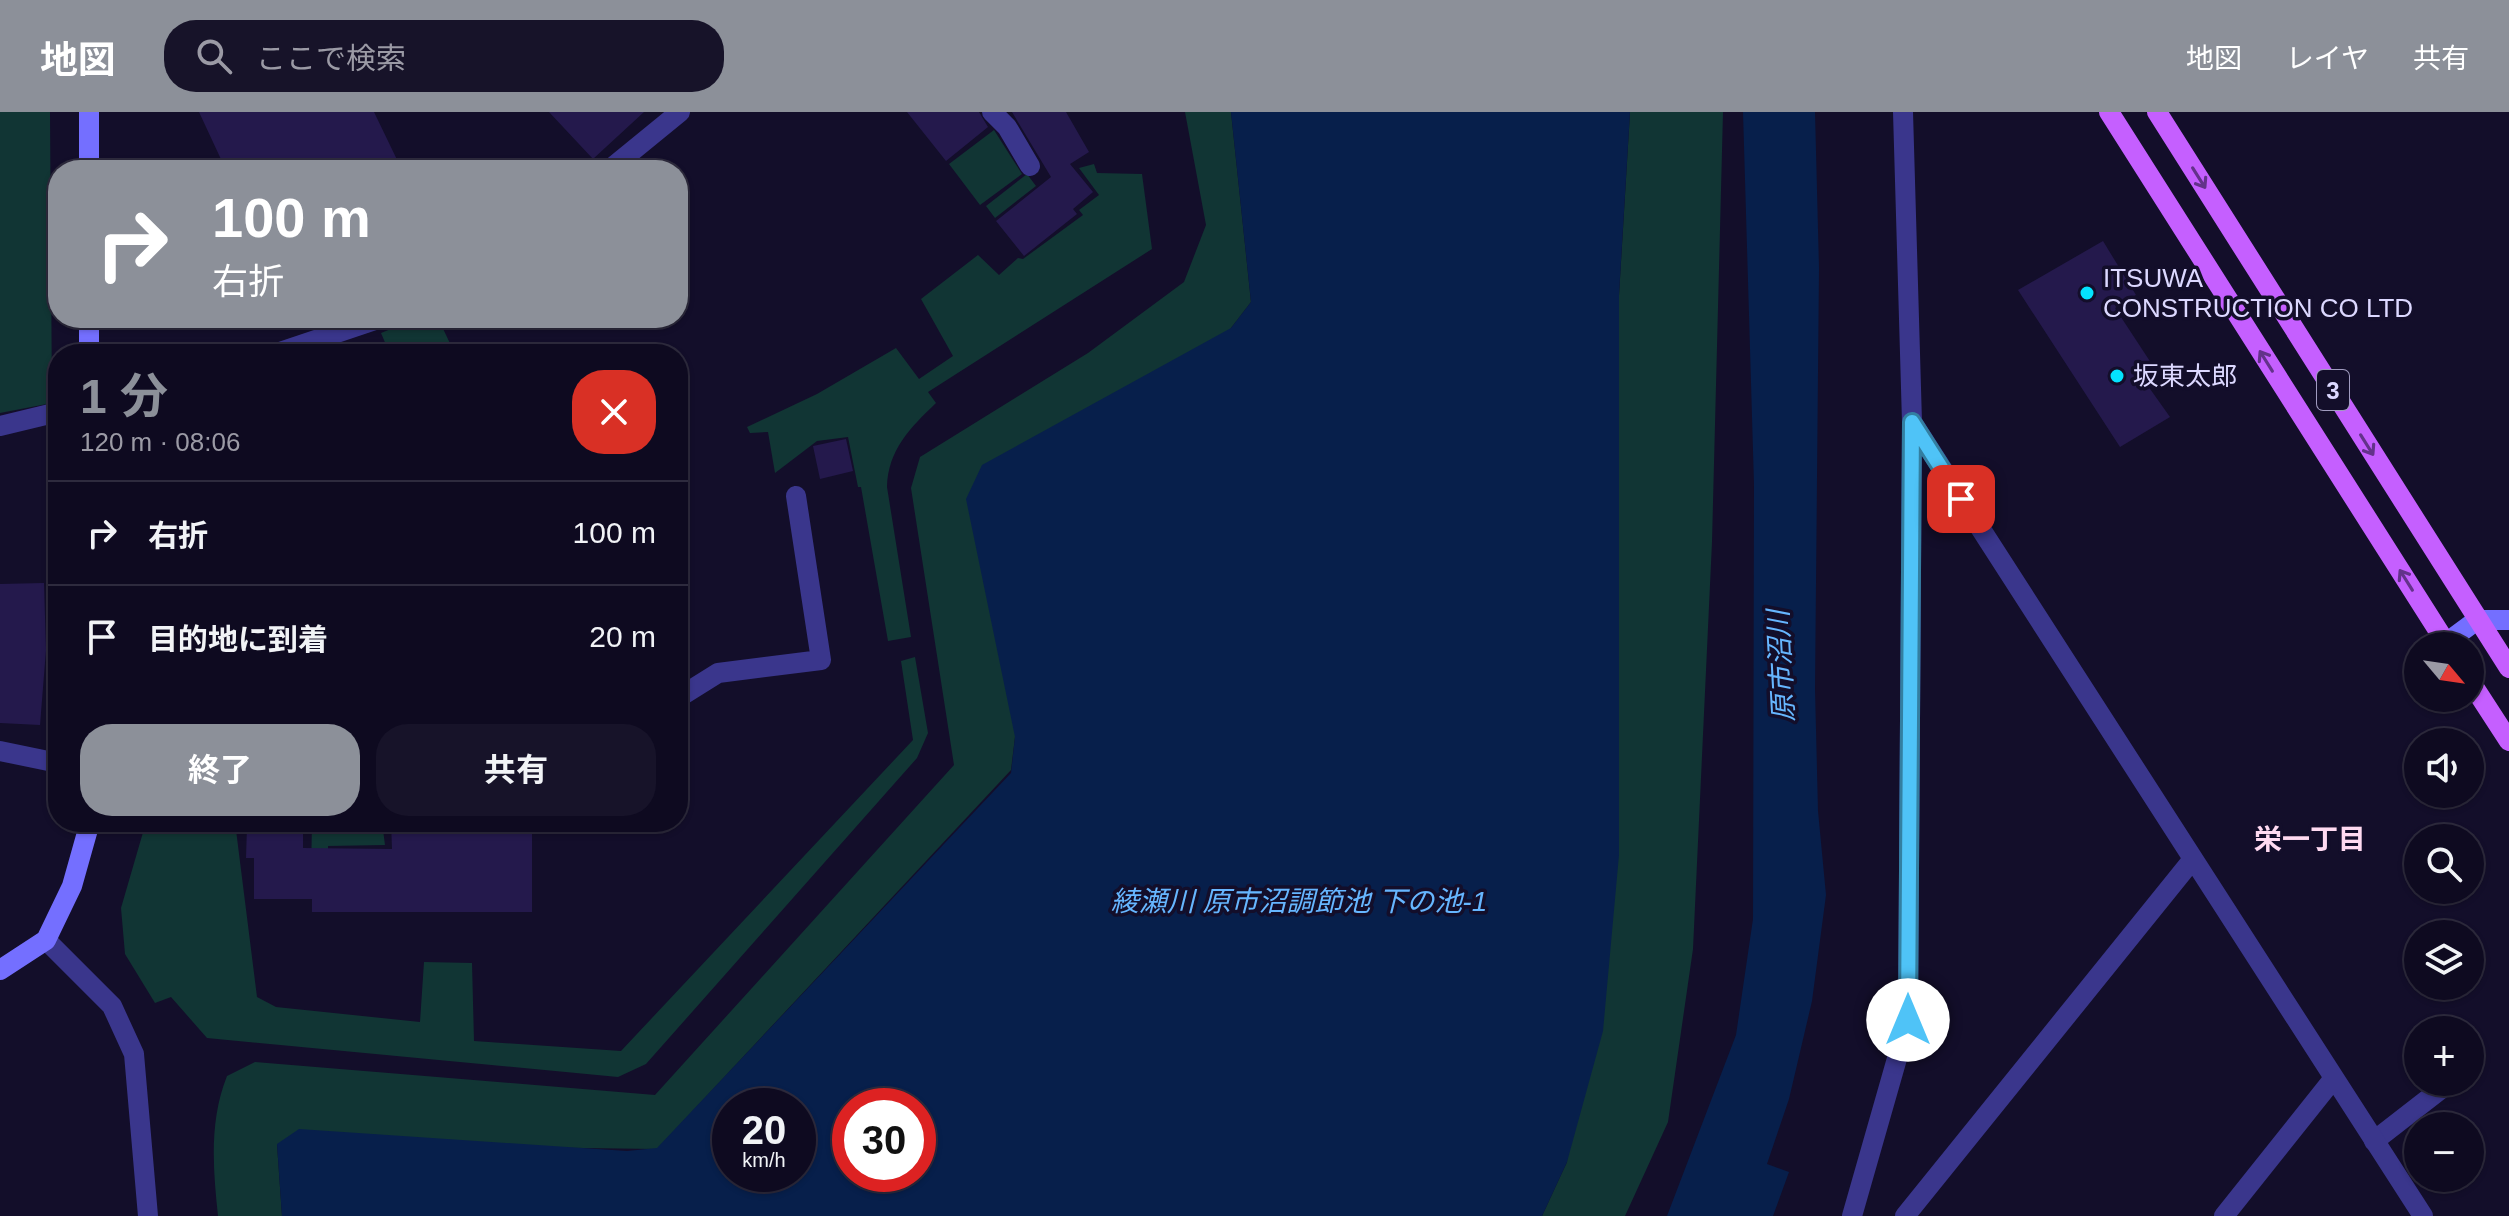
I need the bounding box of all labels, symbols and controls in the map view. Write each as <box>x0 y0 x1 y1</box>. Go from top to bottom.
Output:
search box <box>164 20 724 92</box>
icon: search <box>192 34 236 78</box>
text: 地図 <box>40 39 116 81</box>
text: ここで検索 <box>256 42 406 75</box>
text: 地図 <box>2186 43 2242 74</box>
text: レイヤ <box>2286 43 2369 74</box>
text: 共有 <box>2413 43 2469 74</box>
one-way arrow <box>2192 166 2208 189</box>
text: 100 m <box>212 186 371 249</box>
icon: right <box>80 192 184 296</box>
text: 右折 <box>212 261 284 302</box>
place label: ITSUWA CONSTRUCTION CO LTD <box>2103 263 2413 323</box>
marker: ITSUWA CONSTRUCTION CO LTD <box>2078 284 2096 302</box>
one-way arrow <box>2258 350 2275 372</box>
place label: 坂東太郎 <box>2133 361 2237 391</box>
marker: 坂東太郎 <box>2108 367 2126 385</box>
text: 1 分 <box>80 370 168 423</box>
button: close <box>572 370 656 454</box>
road number: 3 <box>2317 370 2349 410</box>
text: 120 m · 08:06 <box>80 427 240 457</box>
one-way arrow <box>2359 434 2376 456</box>
pin <box>1927 465 1995 533</box>
icon: arrive <box>1939 477 1983 521</box>
icon: right <box>80 511 124 555</box>
text: 100 m <box>573 516 656 549</box>
text: 右折 <box>148 519 208 552</box>
one-way arrow <box>2397 569 2413 592</box>
water label: 原市沼川 <box>1762 606 1799 723</box>
icon: arrive <box>80 615 124 659</box>
text: 20 m <box>589 620 656 653</box>
text: 目的地に到着 <box>148 623 328 656</box>
north arrow <box>2404 632 2484 712</box>
map controls <box>2404 632 2484 1192</box>
button: 終了 <box>80 724 360 816</box>
button: 共有 <box>376 724 656 816</box>
button: sound <box>2404 728 2484 808</box>
district label: 栄一丁目 <box>2254 824 2366 855</box>
button: search <box>2404 824 2484 904</box>
water label: 綾瀬川 原市沼調節池 下の池-1 <box>1111 886 1487 917</box>
button: layers <box>2404 920 2484 1000</box>
position arrow <box>1866 978 1950 1062</box>
button: + <box>2404 1016 2484 1096</box>
speed limit sign: 30 <box>832 1088 936 1192</box>
text: 20 <box>742 1108 786 1152</box>
button: − <box>2404 1112 2484 1192</box>
text: km/h <box>742 1149 786 1171</box>

